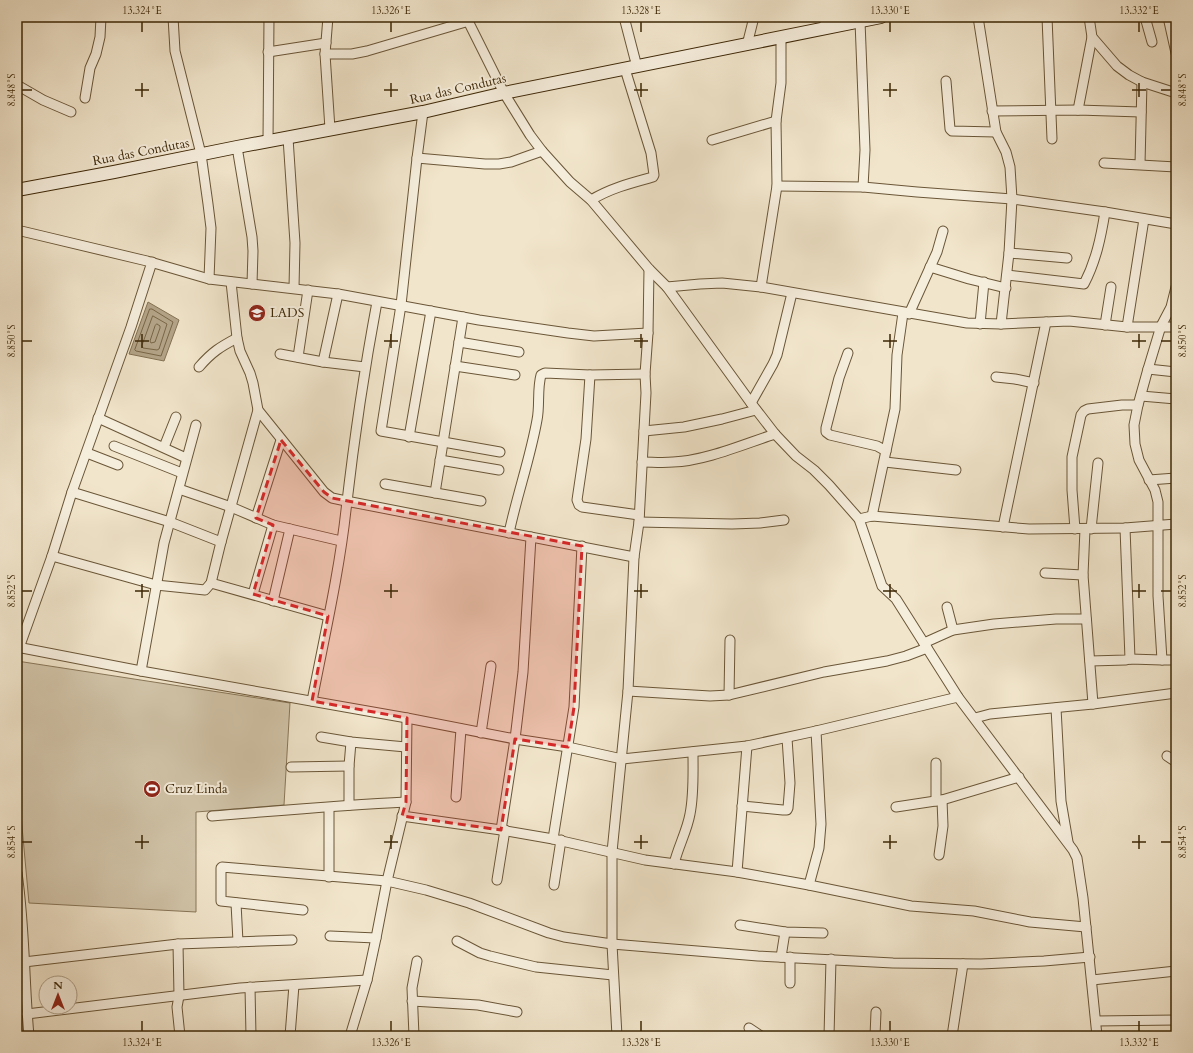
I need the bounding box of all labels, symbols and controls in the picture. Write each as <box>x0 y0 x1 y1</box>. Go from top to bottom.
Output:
text: 13.324°E <box>122 4 162 18</box>
text: 13.326°E <box>371 4 411 18</box>
text: 13.328°E <box>621 4 661 18</box>
text: 13.330°E <box>870 4 910 18</box>
text: 13.332°E <box>1119 4 1159 18</box>
street label: Rua das Condutas <box>408 69 508 109</box>
text: 8.848°S <box>5 73 19 107</box>
text: 8.848°S <box>1176 73 1190 107</box>
street label: Rua das Condutas <box>91 134 191 170</box>
school or university icon: LADS <box>247 303 267 323</box>
place label: LADS <box>270 304 304 322</box>
text: 8.850°S <box>5 324 19 358</box>
text: 8.850°S <box>1176 324 1190 358</box>
text: 8.852°S <box>5 574 19 608</box>
text: 8.852°S <box>1176 574 1190 608</box>
sports icon: Cruz Linda <box>142 779 162 799</box>
place label: Cruz Linda <box>165 780 228 798</box>
text: 8.854°S <box>5 825 19 859</box>
text: 8.854°S <box>1176 825 1190 859</box>
north arrow <box>38 975 78 1015</box>
text: N <box>53 978 63 993</box>
text: 13.324°E <box>122 1036 162 1050</box>
text: 13.326°E <box>371 1036 411 1050</box>
text: 13.328°E <box>621 1036 661 1050</box>
text: 13.330°E <box>870 1036 910 1050</box>
text: 13.332°E <box>1119 1036 1159 1050</box>

